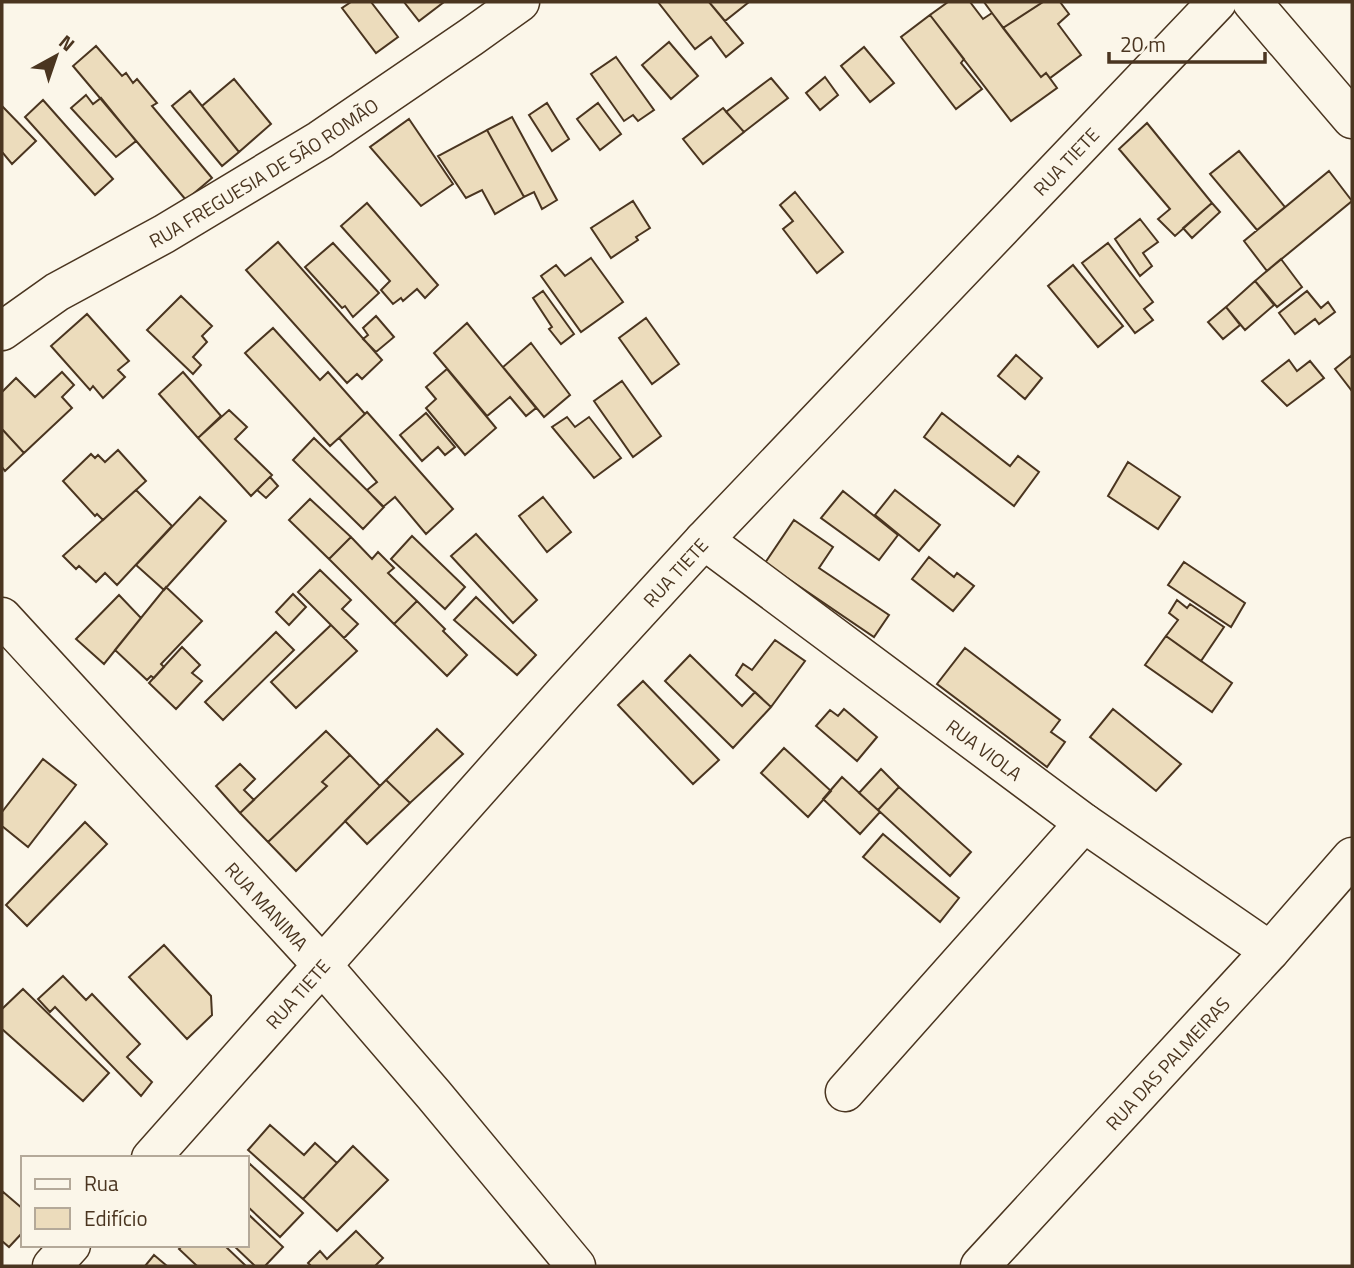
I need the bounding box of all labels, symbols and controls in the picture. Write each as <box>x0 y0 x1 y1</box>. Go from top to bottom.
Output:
north arrow <box>21 21 91 91</box>
scale bar <box>1109 21 1265 65</box>
text: N <box>53 27 82 58</box>
text: 20 m <box>1120 28 1166 60</box>
street label: RUA FREGUESIA DE SÃO ROMÃO <box>143 90 384 254</box>
street label: RUA TIETE <box>1026 120 1105 202</box>
street label: RUA TIETE <box>635 531 714 613</box>
street label: RUA VIOLA <box>941 711 1029 787</box>
street label: RUA MANIMA <box>219 855 316 956</box>
street label: RUA TIETE <box>258 952 336 1035</box>
street label: RUA DAS PALMEIRAS <box>1098 990 1236 1136</box>
legend <box>21 1156 248 1247</box>
text: Rua <box>84 1167 119 1199</box>
text: Edifício <box>84 1202 148 1234</box>

